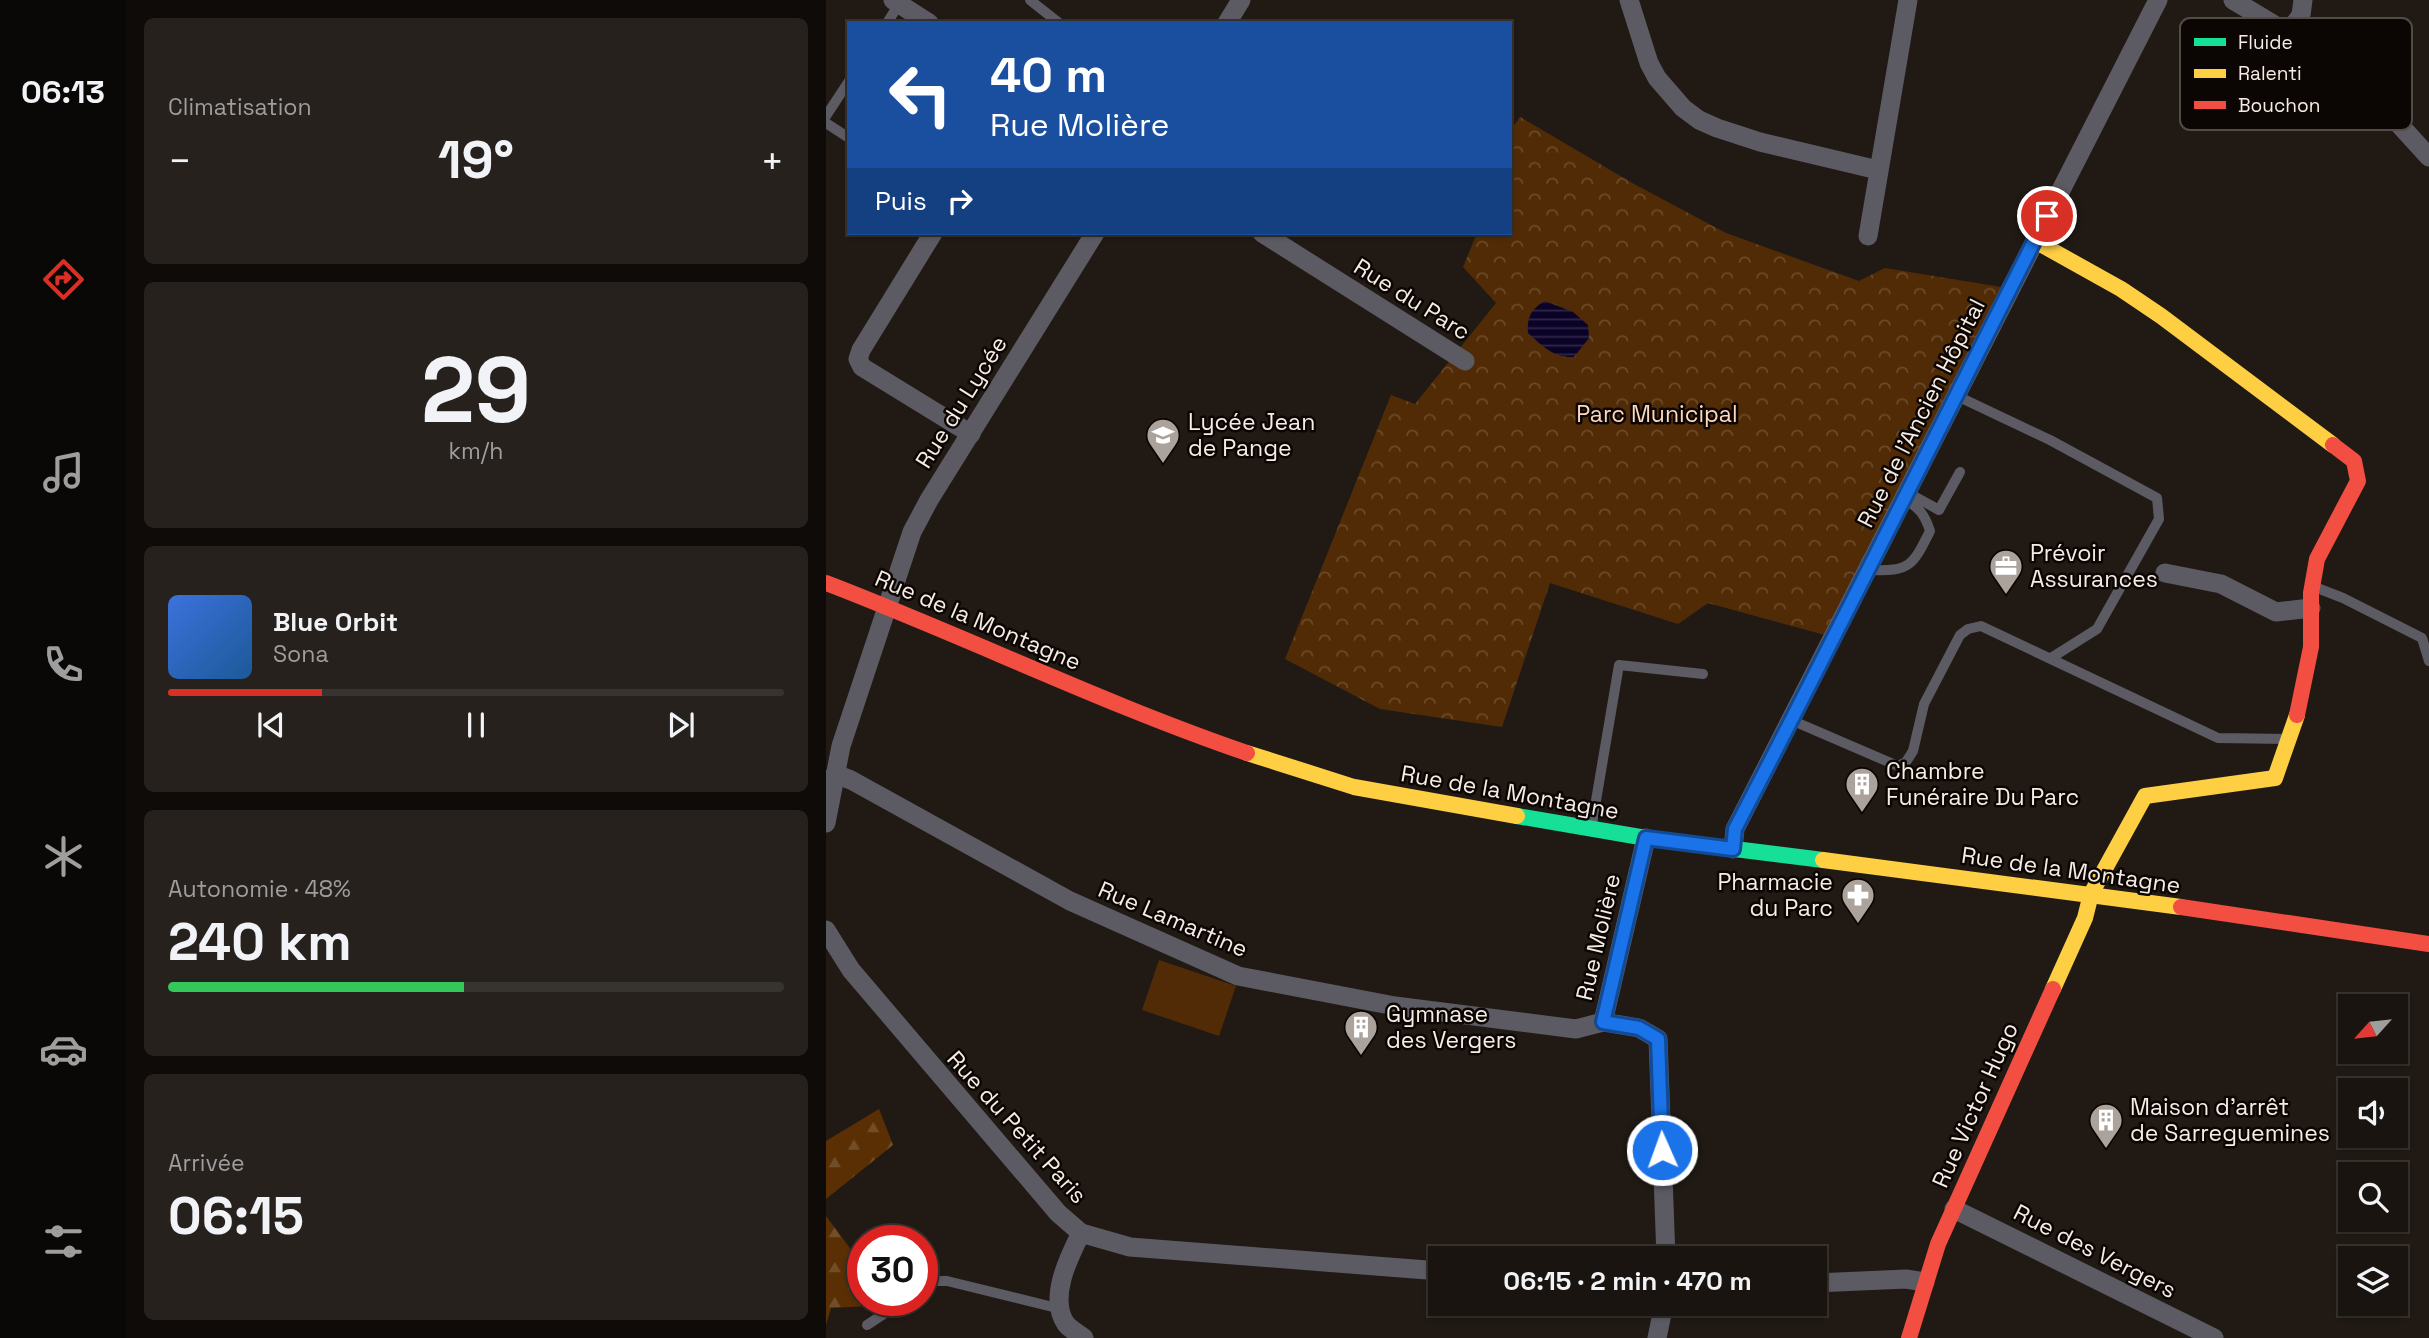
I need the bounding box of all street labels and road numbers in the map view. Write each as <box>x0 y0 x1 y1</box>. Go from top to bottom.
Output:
street label: Rue du Parc <box>1348 251 1476 347</box>
street label: Rue de l'Ancien Hôpital <box>1850 294 1992 532</box>
street label: Rue du Lycée <box>908 330 1014 474</box>
street label: Rue de la Montagne <box>870 563 1086 677</box>
street label: Rue de la Montagne <box>1399 758 1621 826</box>
street label: Rue de la Montagne <box>1959 840 2183 900</box>
street label: Rue Molière <box>1569 871 1627 1003</box>
street label: Rue Lamartine <box>1094 874 1252 964</box>
street label: Rue Victor Hugo <box>1925 1018 2025 1192</box>
street label: Rue du Petit Paris <box>940 1044 1094 1210</box>
street label: Rue des Vergers <box>2009 1197 2181 1305</box>

